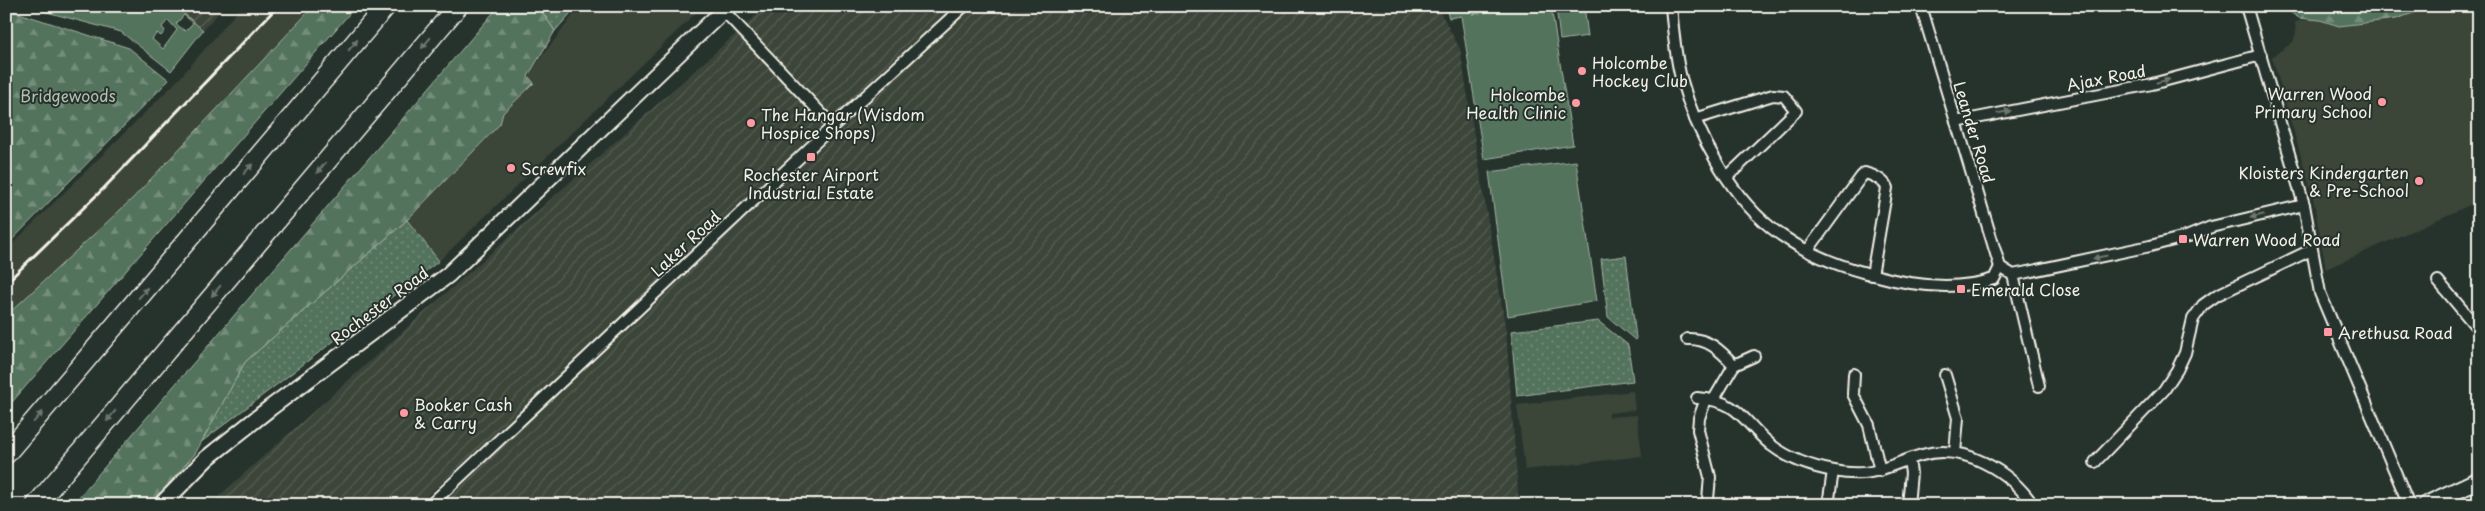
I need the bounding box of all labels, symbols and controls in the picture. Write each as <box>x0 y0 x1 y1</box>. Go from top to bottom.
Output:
one-way arrow <box>421 37 432 50</box>
one-way arrow <box>348 39 359 52</box>
place label: Holcombe Hockey Club <box>1592 50 1688 92</box>
street label: Ajax Road <box>2064 58 2148 96</box>
marker: Holcombe Hockey Club <box>1576 65 1588 77</box>
one-way arrow <box>2156 76 2171 84</box>
street label: Leander Road <box>1948 78 2002 186</box>
place label: Warren Wood Primary School <box>2254 81 2372 123</box>
place label: Holcombe Health Clinic <box>1466 82 1566 124</box>
park label: Bridgewoods <box>20 83 116 107</box>
marker: Warren Wood Primary School <box>2376 96 2388 108</box>
marker: Holcombe Health Clinic <box>1570 97 1582 109</box>
place label: The Hangar (Wisdom Hospice Shops) <box>761 102 925 144</box>
one-way arrow <box>1996 108 2012 116</box>
marker: The Hangar (Wisdom Hospice Shops) <box>745 117 757 129</box>
marker: Rochester Airport Industrial Estate <box>805 151 817 163</box>
place label: Screwfix <box>521 156 586 180</box>
place label: Kloisters Kindergarten & Pre-School <box>2239 160 2409 202</box>
one-way arrow <box>316 161 327 174</box>
marker: Screwfix <box>505 162 517 174</box>
place label: Rochester Airport Industrial Estate <box>743 162 879 204</box>
one-way arrow <box>243 163 254 176</box>
marker: Kloisters Kindergarten & Pre-School <box>2413 175 2425 187</box>
street label: Laker Road <box>645 204 725 282</box>
one-way arrow <box>2250 212 2265 220</box>
place label: Warren Wood Road <box>2193 227 2341 251</box>
marker: Warren Wood Road <box>2177 233 2189 245</box>
one-way arrow <box>2092 253 2108 261</box>
street label: Rochester Road <box>325 260 433 350</box>
place label: Emerald Close <box>1971 277 2080 301</box>
marker: Emerald Close <box>1955 283 1967 295</box>
one-way arrow <box>211 285 222 298</box>
one-way arrow <box>138 287 149 300</box>
place label: Arethusa Road <box>2338 320 2453 344</box>
marker: Arethusa Road <box>2322 326 2334 338</box>
place label: Booker Cash & Carry <box>414 392 513 434</box>
marker: Booker Cash & Carry <box>398 407 410 419</box>
one-way arrow <box>106 409 117 422</box>
one-way arrow <box>32 411 43 423</box>

